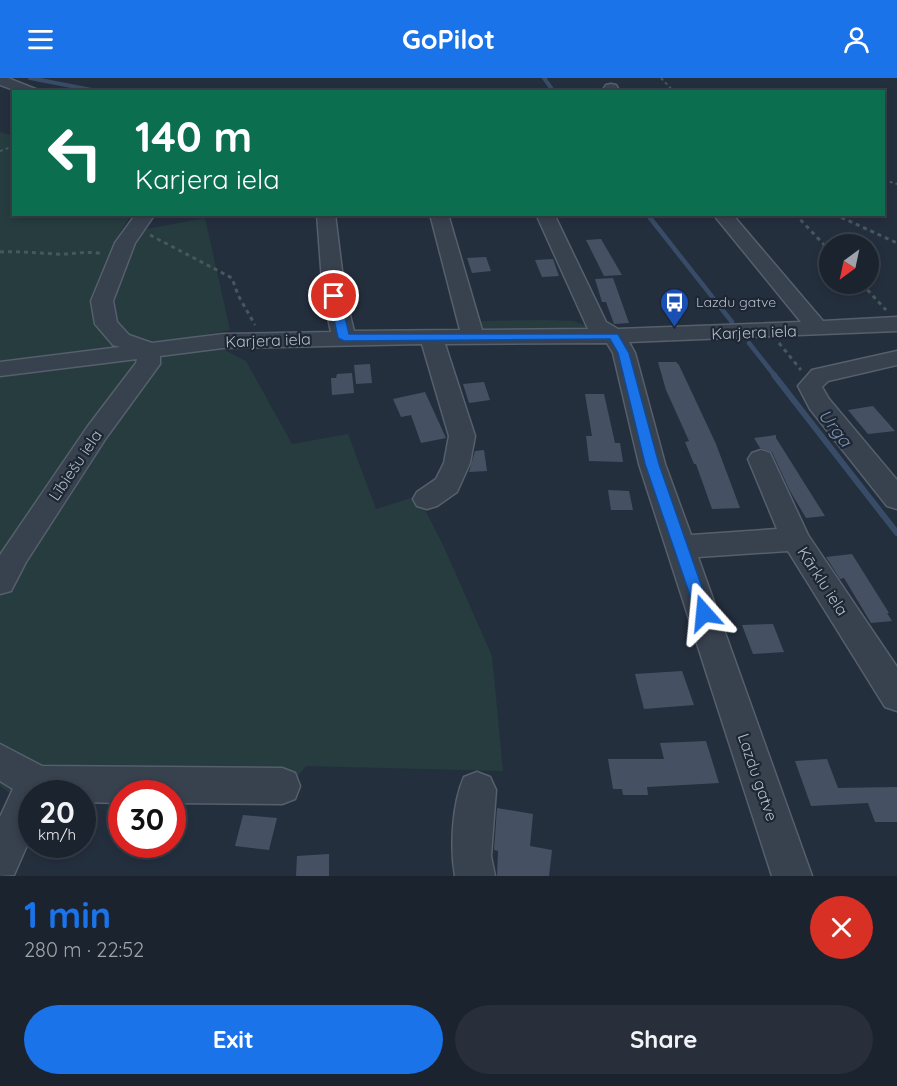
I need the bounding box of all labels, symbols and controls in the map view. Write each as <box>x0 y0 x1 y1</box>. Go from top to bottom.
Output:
text: GoPilot <box>402 22 495 56</box>
icon: menu <box>24 23 57 56</box>
icon: person <box>840 23 873 56</box>
text: 140 m <box>135 110 252 163</box>
icon: left <box>36 114 114 192</box>
text: Karjera iela <box>135 162 280 196</box>
north arrow <box>819 234 879 294</box>
map controls <box>819 234 879 294</box>
pin <box>308 270 359 321</box>
icon: arrive <box>317 279 350 312</box>
bus stop icon: Lazdu gatve <box>659 286 691 328</box>
place label: Lazdu gatve <box>696 293 776 311</box>
street label: Karjera iela <box>711 321 797 343</box>
street label: Karjera iela <box>225 329 311 351</box>
water label: Urga <box>814 404 858 452</box>
street label: Lībiešu iela <box>44 426 106 504</box>
street label: Kārklu iela <box>793 543 853 619</box>
position arrow <box>672 581 736 645</box>
street label: Lazdu gatve <box>734 730 782 824</box>
speed limit sign: 30 <box>108 780 186 858</box>
text: 20 <box>39 793 75 831</box>
text: km/h <box>38 825 76 844</box>
text: 1 min <box>24 892 111 937</box>
button: close <box>810 896 873 959</box>
text: 280 m · 22:52 <box>24 937 144 962</box>
button: Exit <box>24 1005 443 1074</box>
button: Share <box>455 1005 873 1074</box>

